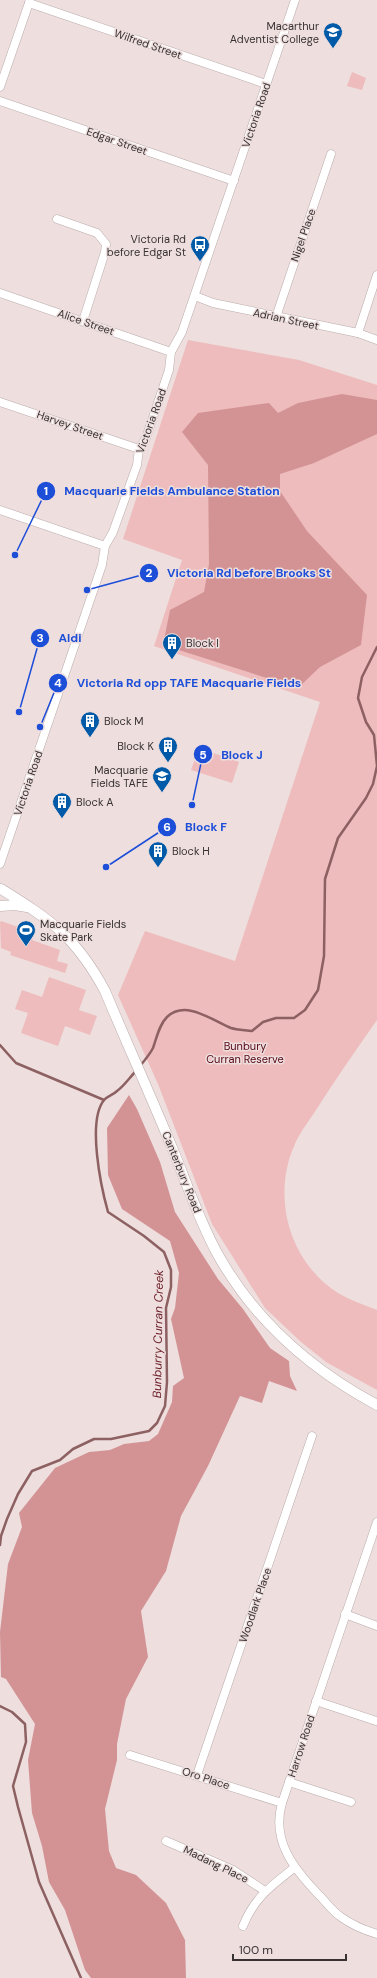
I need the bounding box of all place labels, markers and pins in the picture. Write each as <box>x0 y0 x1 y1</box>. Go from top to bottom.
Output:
place label: Macarthur Adventist College <box>230 19 319 46</box>
school or university icon: Macarthur Adventist College <box>322 21 344 49</box>
place label: Victoria Rd before Edgar St <box>107 232 186 259</box>
bus stop icon: Victoria Rd before Edgar St <box>189 234 211 262</box>
callout: Macquarie Fields Ambulance Station <box>36 479 288 503</box>
callout: Victoria Rd before Brooks St <box>139 561 339 585</box>
callout: Aldi <box>30 626 89 650</box>
building icon: Block I <box>161 632 183 660</box>
place label: Block I <box>186 636 219 650</box>
callout: Victoria Rd opp TAFE Macquarie Fields <box>48 671 309 695</box>
building icon: Block M <box>79 710 101 738</box>
place label: Block M <box>104 714 144 728</box>
building icon: Block K <box>157 735 179 763</box>
place label: Block K <box>117 739 155 753</box>
callout: Block J <box>193 742 271 766</box>
place label: Macquarie Fields TAFE <box>91 763 148 790</box>
school or university icon: Macquarie Fields TAFE <box>151 765 173 793</box>
building icon: Block A <box>51 791 73 819</box>
place label: Block A <box>76 795 114 809</box>
callout: Block F <box>157 815 235 839</box>
building icon: Block H <box>147 840 169 868</box>
place label: Block H <box>172 844 210 858</box>
place label: Macquarie Fields Skate Park <box>40 917 126 944</box>
sports icon: Macquarie Fields Skate Park <box>15 919 37 947</box>

